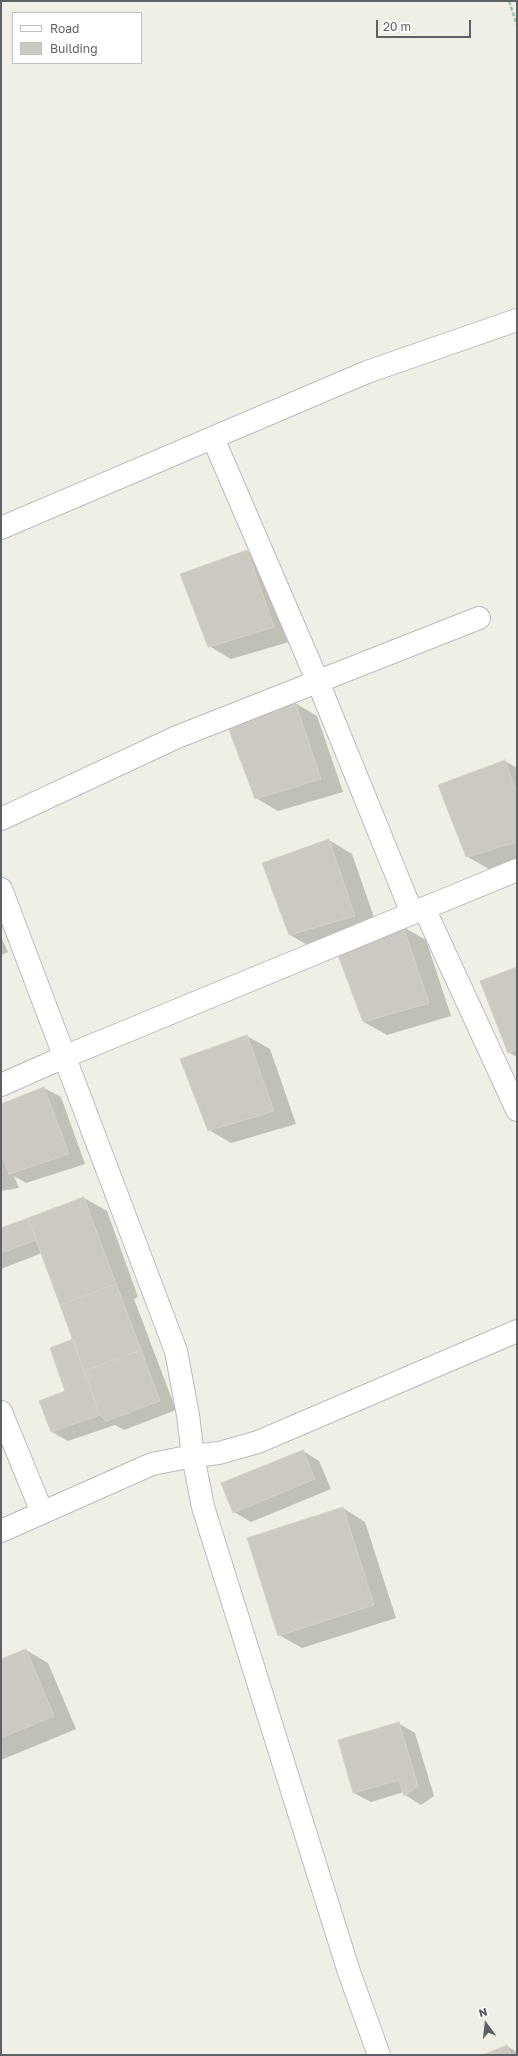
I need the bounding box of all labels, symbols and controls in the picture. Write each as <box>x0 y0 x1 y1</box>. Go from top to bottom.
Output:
legend <box>12 12 142 64</box>
scale bar <box>378 12 473 38</box>
text: 20 m <box>383 19 411 34</box>
text: Road <box>50 21 79 36</box>
text: Building <box>50 41 98 56</box>
north arrow <box>466 2004 506 2044</box>
text: N <box>477 2005 488 2019</box>

